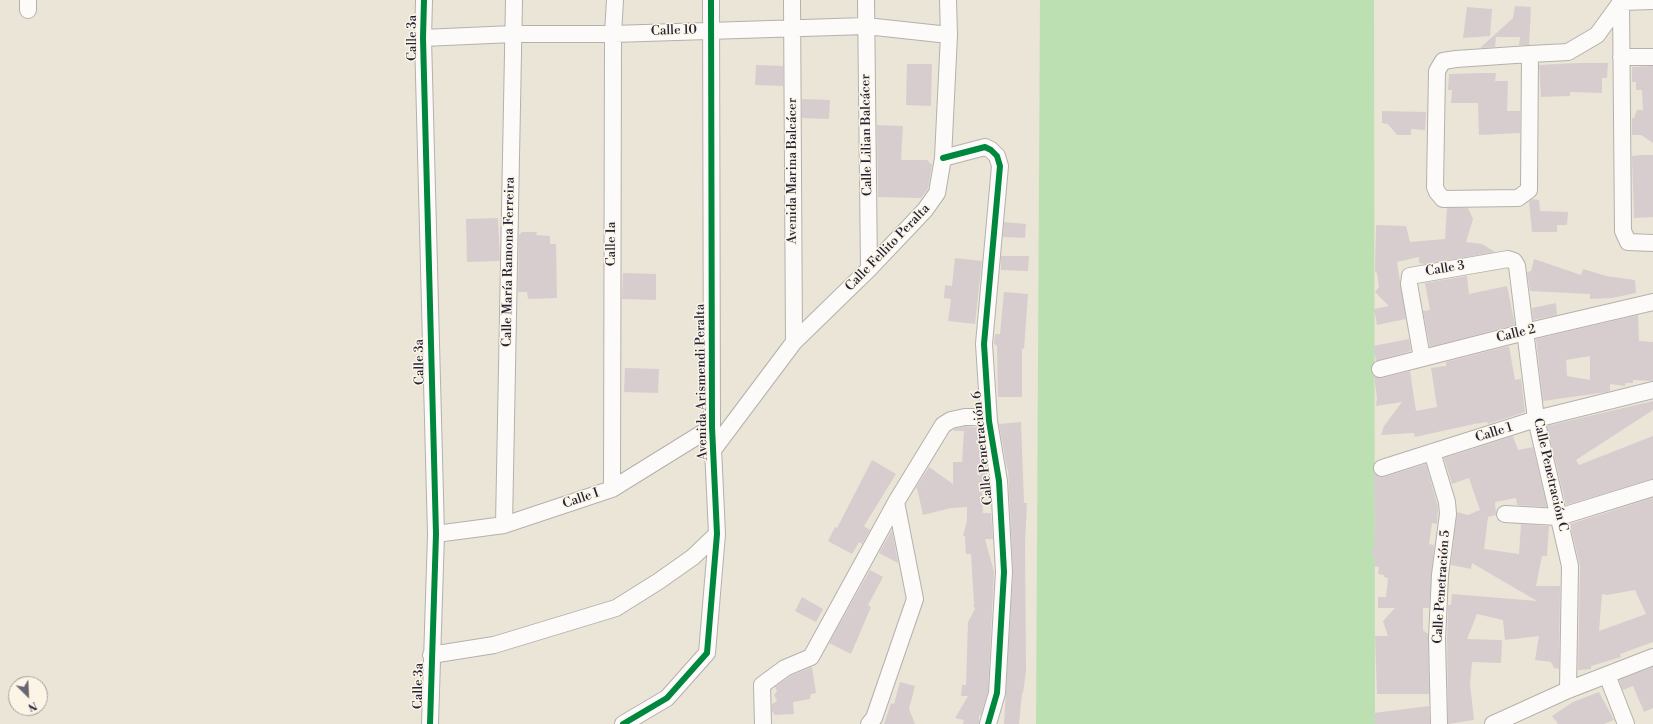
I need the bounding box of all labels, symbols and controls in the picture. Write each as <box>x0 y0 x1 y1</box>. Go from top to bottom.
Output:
street label: Calle 3a <box>405 15 421 61</box>
street label: Calle 10 <box>651 22 697 40</box>
street label: Calle Lilian Balcácer <box>858 74 876 196</box>
street label: Avenida Marina Balcácer <box>785 98 801 244</box>
street label: Calle María Ramona Ferreira <box>500 177 518 347</box>
street label: Calle Fellito Peralta <box>842 201 934 295</box>
street label: Calle 1a <box>604 222 620 266</box>
street label: Calle 3 <box>1424 258 1466 280</box>
street label: Avenida Arismendi Peralta <box>693 304 711 460</box>
street label: Calle 2 <box>1495 322 1537 346</box>
street label: Calle 3a <box>412 339 428 385</box>
street label: Calle Penetración 6 <box>969 390 997 506</box>
street label: Calle Penetración C <box>1529 417 1571 533</box>
street label: Calle 1 <box>1474 420 1514 446</box>
street label: Calle I <box>561 486 601 512</box>
street label: Calle Penetración 5 <box>1430 530 1454 644</box>
street label: Calle 3a <box>411 663 427 709</box>
north arrow <box>8 676 48 716</box>
text: N <box>26 698 39 714</box>

